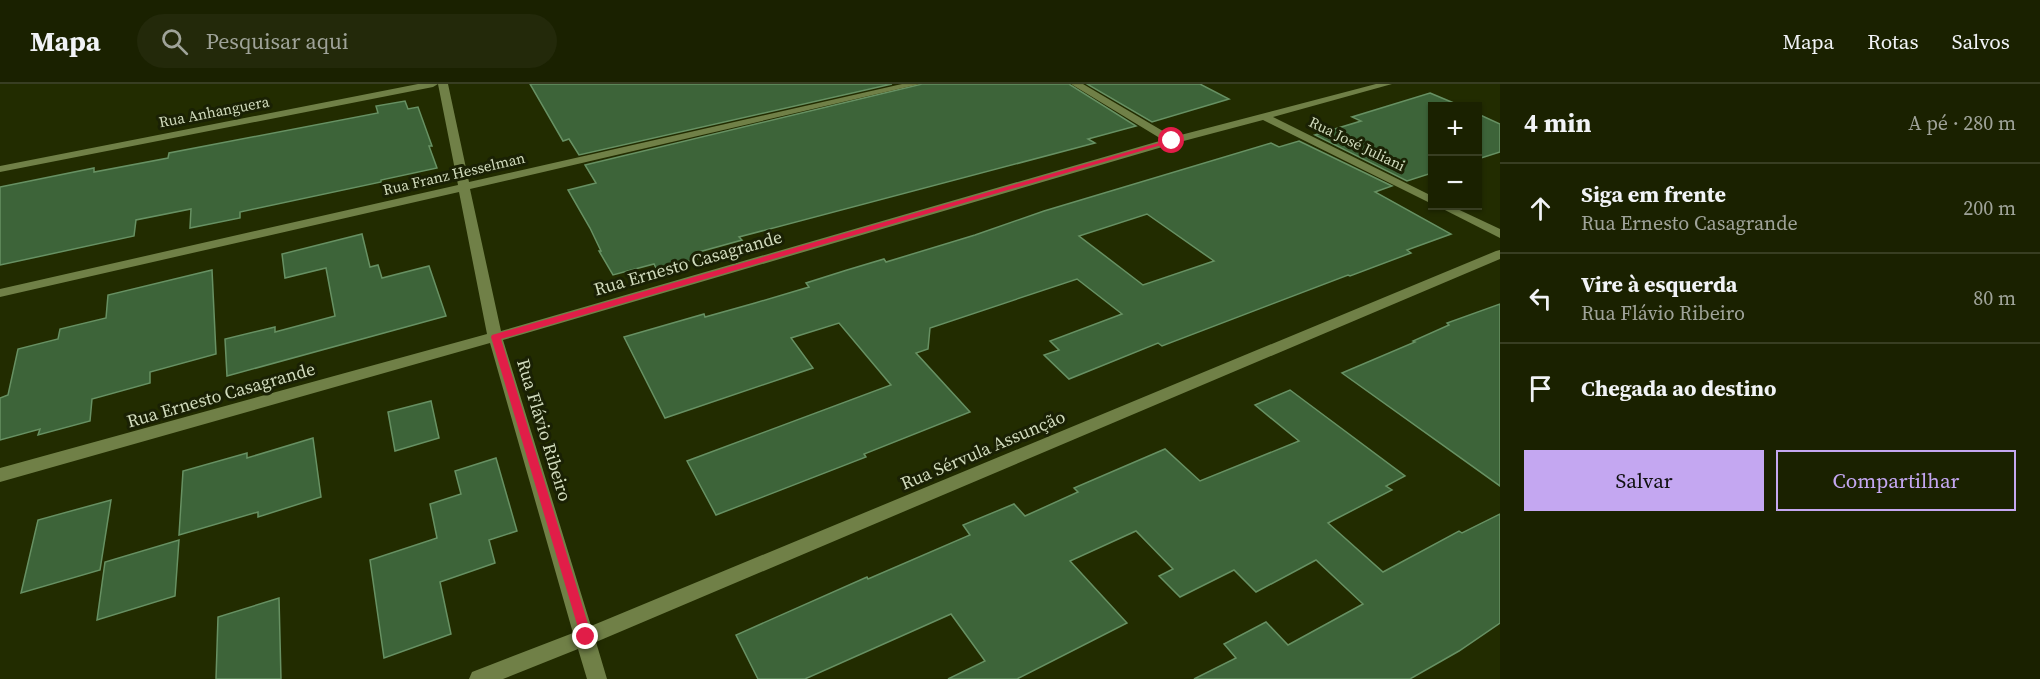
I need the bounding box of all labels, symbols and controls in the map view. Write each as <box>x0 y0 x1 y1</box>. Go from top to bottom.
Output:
search box <box>137 14 557 68</box>
text: Mapa <box>30 22 101 60</box>
icon: search <box>158 25 191 58</box>
text: Pesquisar aqui <box>206 26 348 56</box>
text: Mapa <box>1783 27 1834 56</box>
text: Rotas <box>1867 27 1919 56</box>
text: Salvos <box>1952 27 2010 56</box>
street label: Rua Anhanguera <box>157 90 271 133</box>
map controls <box>1428 102 1482 210</box>
button: + <box>1428 102 1482 156</box>
text: 4 min <box>1524 105 1591 141</box>
text: A pé · 280 m <box>1908 109 2016 137</box>
street label: Rua José Juliani <box>1306 111 1409 176</box>
route start <box>1158 127 1184 153</box>
street label: Rua Franz Hesselman <box>381 147 527 200</box>
button: − <box>1428 156 1482 210</box>
text: Siga em frente <box>1581 179 1726 209</box>
icon: ahead <box>1524 192 1557 225</box>
text: 200 m <box>1963 194 2016 222</box>
text: Rua Ernesto Casagrande <box>1581 209 1798 237</box>
street label: Rua Ernesto Casagrande <box>591 224 785 301</box>
text: Vire à esquerda <box>1581 269 1737 299</box>
icon: left <box>1524 282 1557 315</box>
text: 80 m <box>1973 284 2016 312</box>
text: Rua Flávio Ribeiro <box>1581 299 1745 327</box>
street label: Rua Ernesto Casagrande <box>124 356 318 433</box>
street label: Rua Flávio Ribeiro <box>511 356 578 504</box>
icon: arrive <box>1524 372 1557 405</box>
text: Chegada ao destino <box>1581 373 1776 403</box>
street label: Rua Sérvula Assunção <box>897 404 1069 496</box>
button: Salvar <box>1524 450 1764 511</box>
button: Compartilhar <box>1776 450 2016 511</box>
route end <box>572 623 598 649</box>

